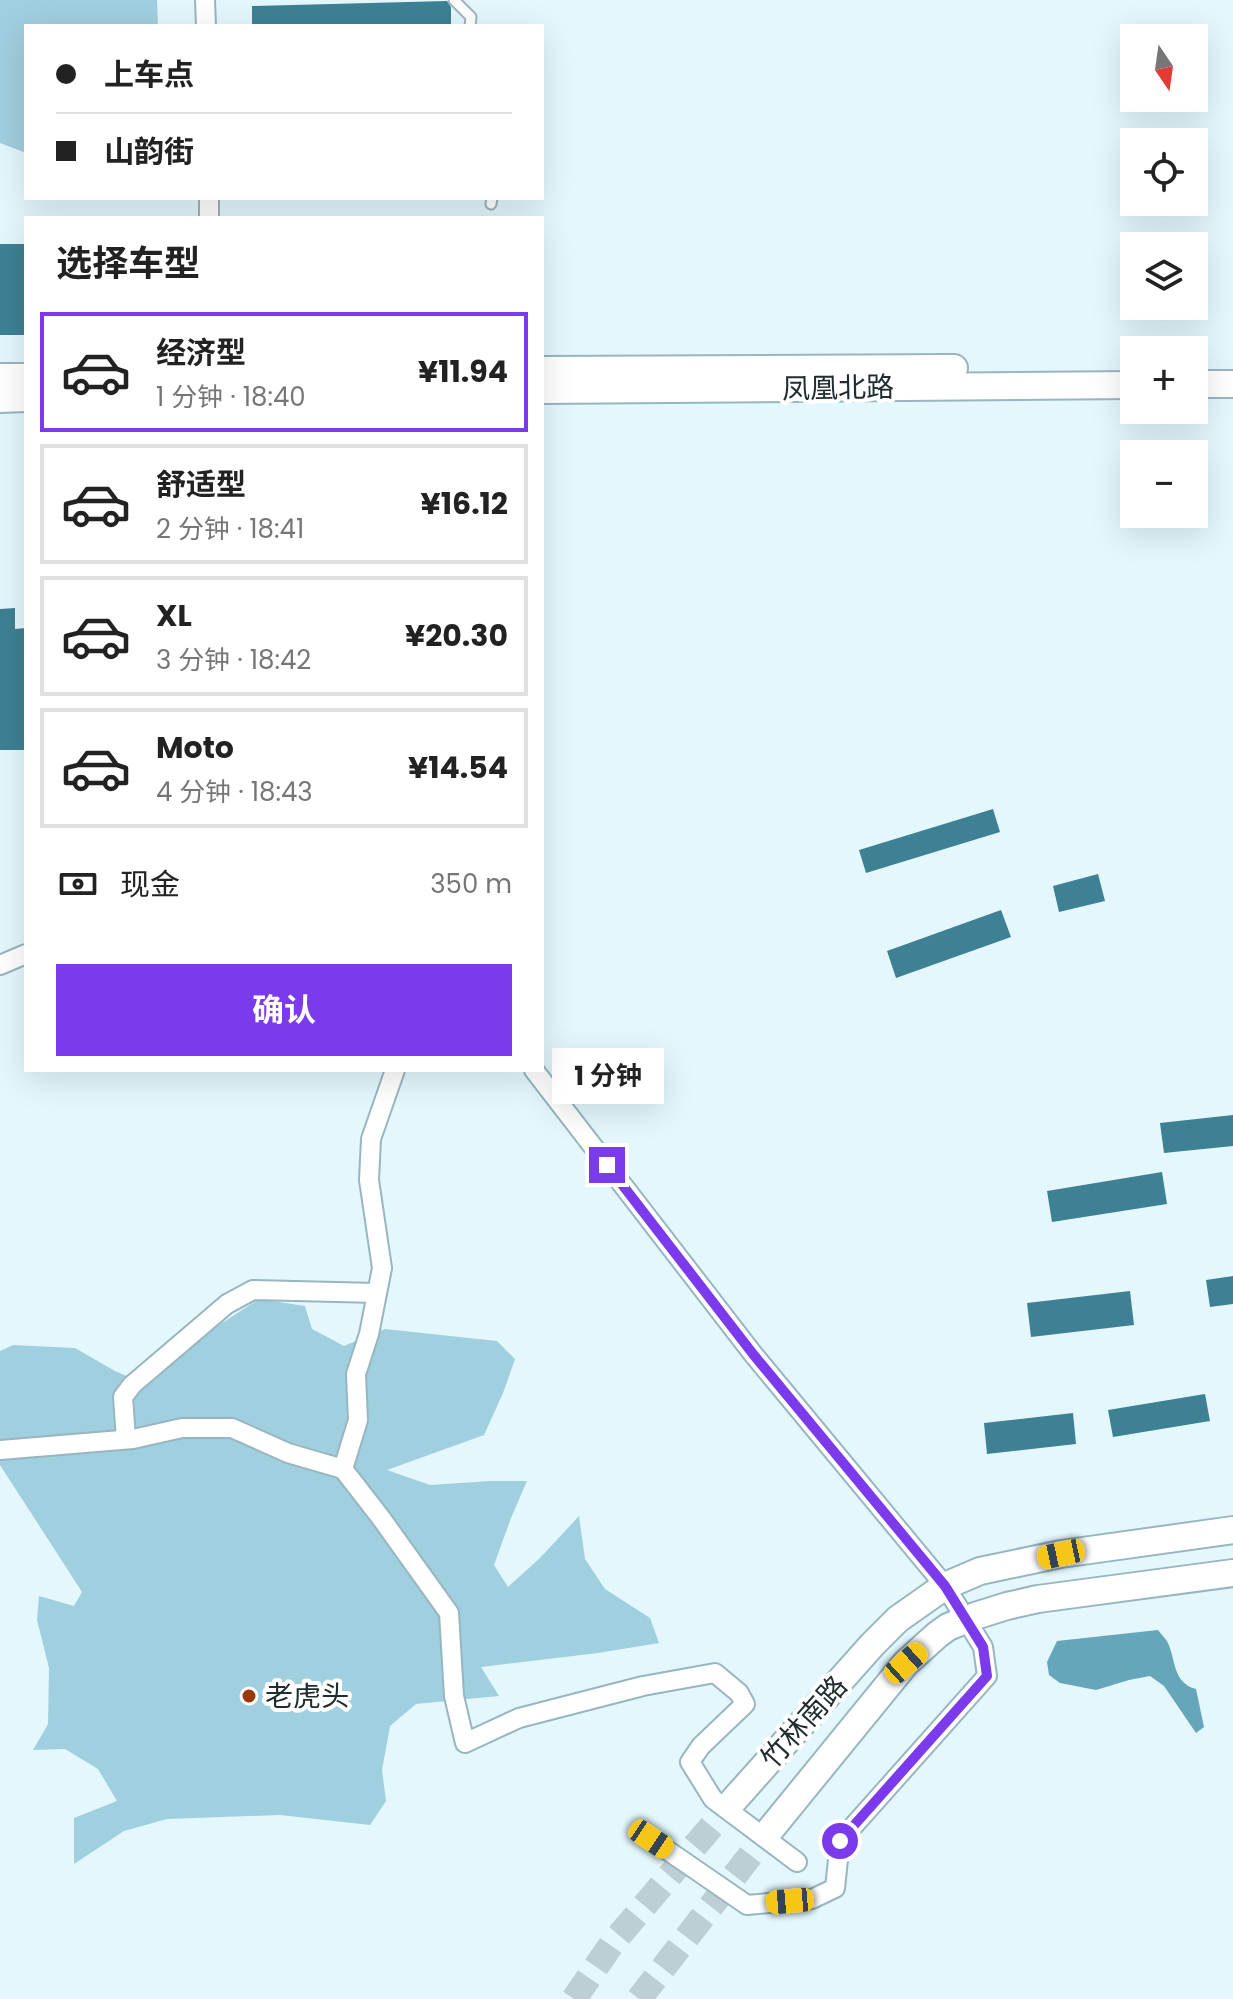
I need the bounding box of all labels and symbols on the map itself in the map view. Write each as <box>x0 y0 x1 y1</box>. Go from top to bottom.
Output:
north arrow <box>1120 24 1208 112</box>
street label: 凤凰北路 <box>782 368 894 408</box>
callout: 1 分钟 <box>551 1049 663 1105</box>
route end <box>589 1147 625 1183</box>
car <box>1035 1537 1087 1571</box>
car <box>880 1638 932 1688</box>
street label: 竹林南路 <box>752 1667 856 1777</box>
place label: 老虎头 <box>265 1677 349 1716</box>
marker: 老虎头 <box>240 1687 258 1705</box>
car <box>624 1816 678 1862</box>
route start <box>822 1823 858 1859</box>
car <box>765 1887 815 1915</box>

